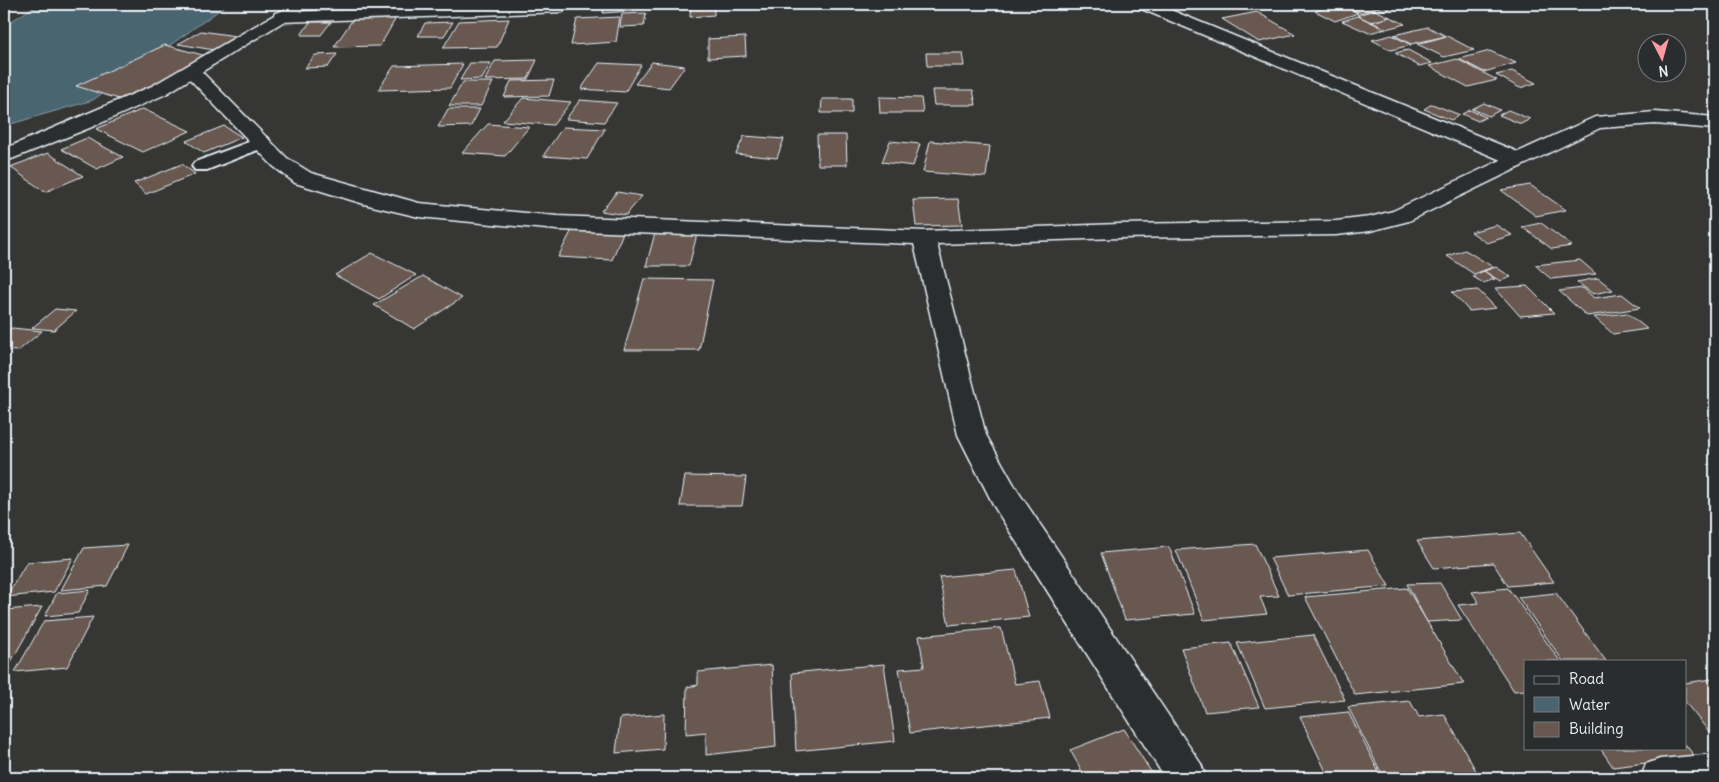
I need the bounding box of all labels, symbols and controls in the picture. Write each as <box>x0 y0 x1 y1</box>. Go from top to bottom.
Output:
north arrow <box>1636 32 1686 82</box>
text: N <box>1658 61 1669 80</box>
legend <box>1524 660 1686 750</box>
text: Road <box>1569 669 1604 688</box>
text: Water <box>1569 695 1610 714</box>
text: Building <box>1569 719 1624 738</box>

